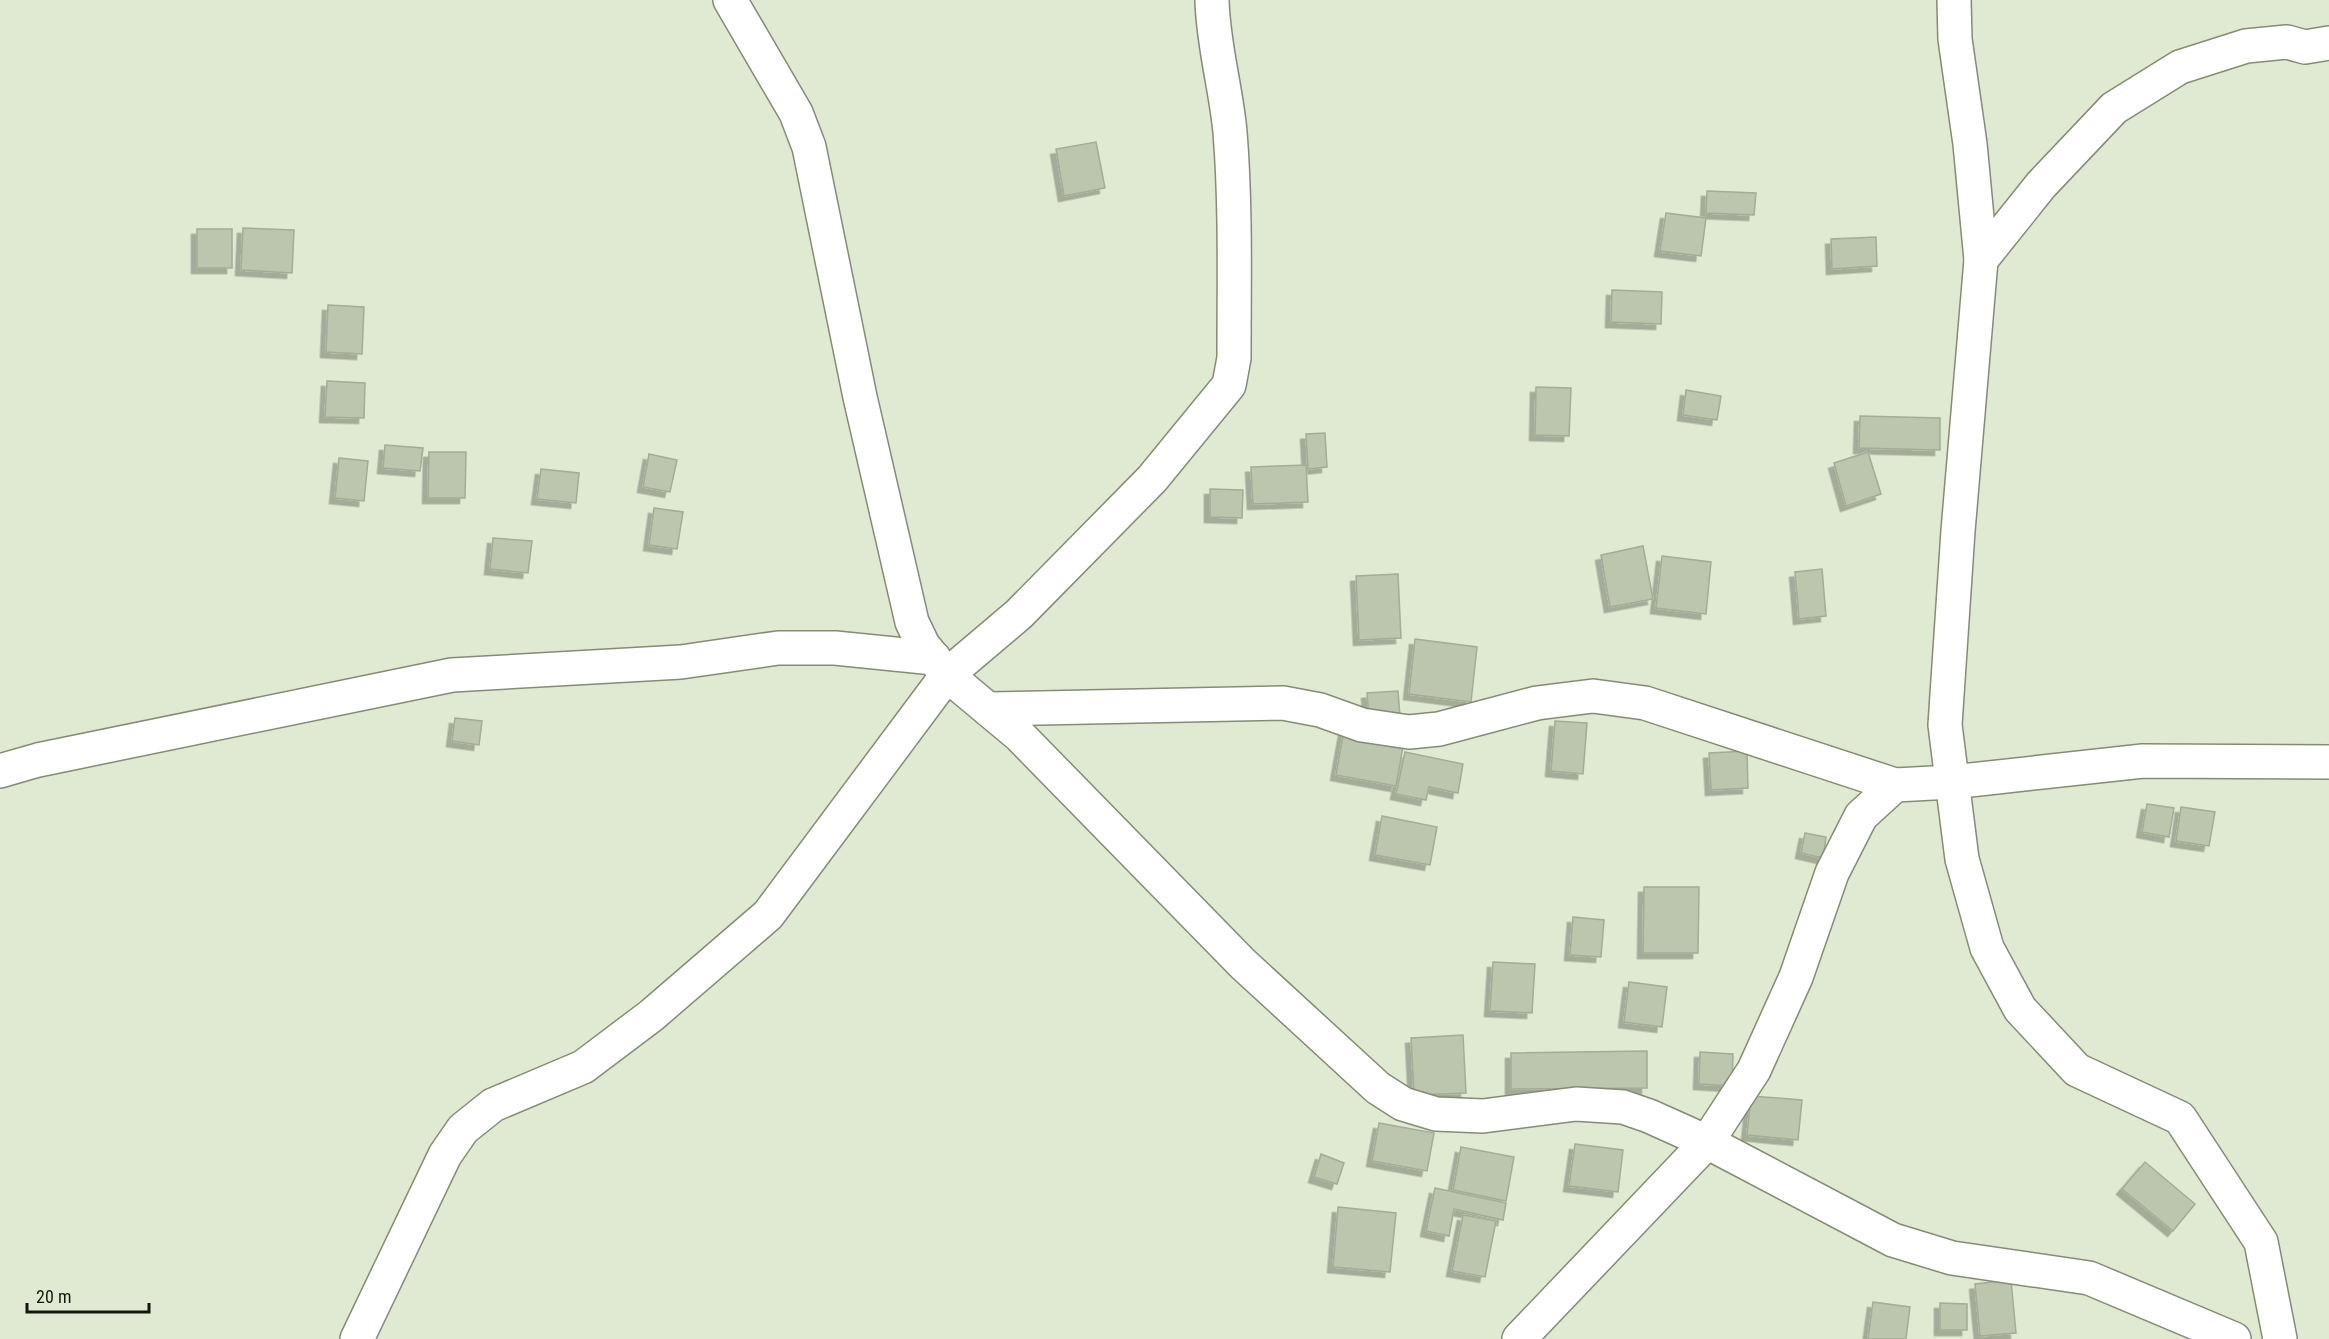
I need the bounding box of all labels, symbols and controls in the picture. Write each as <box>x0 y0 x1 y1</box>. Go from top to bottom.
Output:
scale bar <box>27 1276 148 1314</box>
text: 20 m <box>36 1286 71 1307</box>

